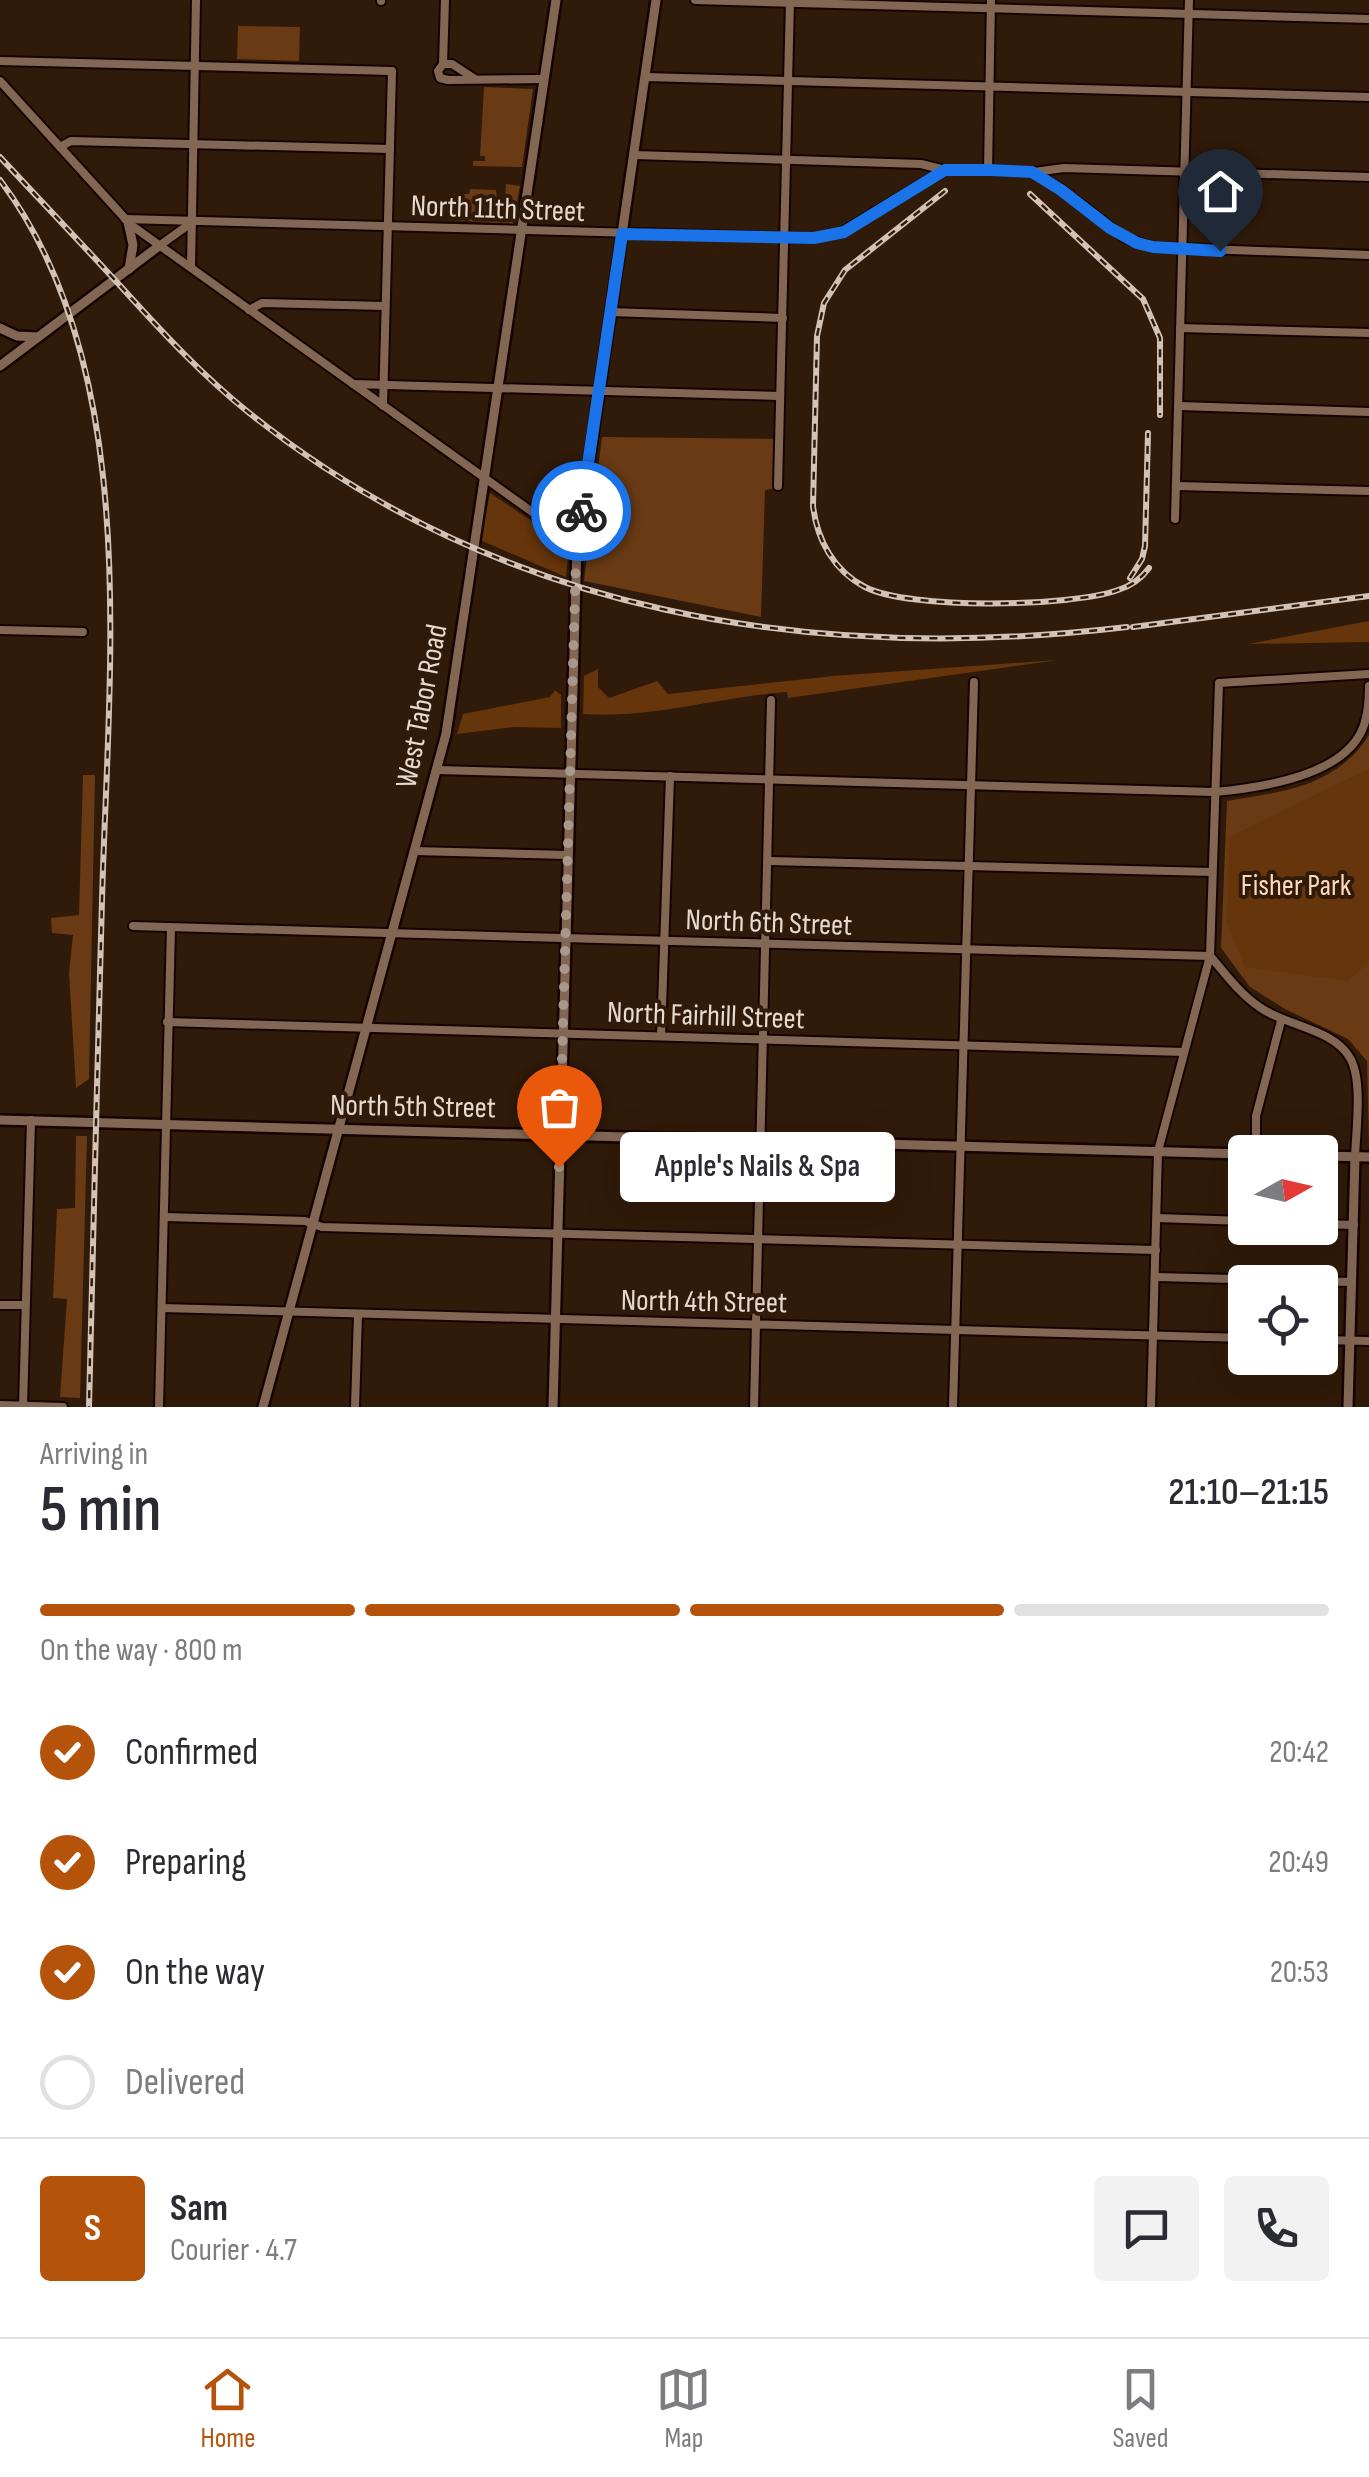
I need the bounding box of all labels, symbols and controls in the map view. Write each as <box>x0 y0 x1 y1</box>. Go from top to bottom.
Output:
pin <box>1178 149 1263 252</box>
icon: home <box>1193 164 1248 219</box>
street label: North 11th Street <box>410 188 586 230</box>
courier <box>531 461 631 561</box>
icon: bike <box>554 484 609 539</box>
street label: West Tabor Road <box>388 621 455 791</box>
park label: Fisher Park <box>1241 868 1352 904</box>
street label: North 6th Street <box>685 902 853 944</box>
street label: North Fairhill Street <box>607 995 805 1037</box>
pin <box>517 1065 602 1168</box>
icon: bag <box>532 1080 587 1135</box>
street label: North 5th Street <box>330 1088 496 1126</box>
callout: Apple's Nails & Spa <box>619 1132 894 1202</box>
north arrow <box>1228 1135 1338 1245</box>
map controls <box>1228 1135 1338 1375</box>
text: Apple's Nails & Spa <box>655 1147 860 1186</box>
button: locate <box>1228 1265 1338 1375</box>
street label: North 4th Street <box>621 1283 787 1321</box>
text: Arriving in <box>40 1435 148 1474</box>
text: 21:10–21:15 <box>1168 1470 1329 1515</box>
text: 5 min <box>40 1472 161 1550</box>
text: On the way · 800 m <box>40 1631 243 1670</box>
icon: check <box>40 1725 95 1780</box>
text: Confirmed <box>125 1730 258 1775</box>
text: 20:42 <box>1269 1733 1329 1772</box>
icon: check <box>40 1835 95 1890</box>
text: Preparing <box>125 1840 246 1885</box>
text: 20:49 <box>1268 1843 1329 1882</box>
icon: check <box>40 1945 95 2000</box>
text: On the way <box>125 1950 265 1995</box>
text: 20:53 <box>1270 1953 1329 1992</box>
text: Delivered <box>125 2060 245 2105</box>
button: chat <box>1094 2176 1199 2281</box>
button: phone <box>1224 2176 1329 2281</box>
text: Sam <box>170 2186 228 2231</box>
text: S <box>84 2206 101 2251</box>
text: Courier · 4.7 <box>170 2231 297 2270</box>
tab: Home <box>200 2362 256 2455</box>
tab: Map <box>656 2362 711 2455</box>
tab: Saved <box>1112 2362 1169 2455</box>

